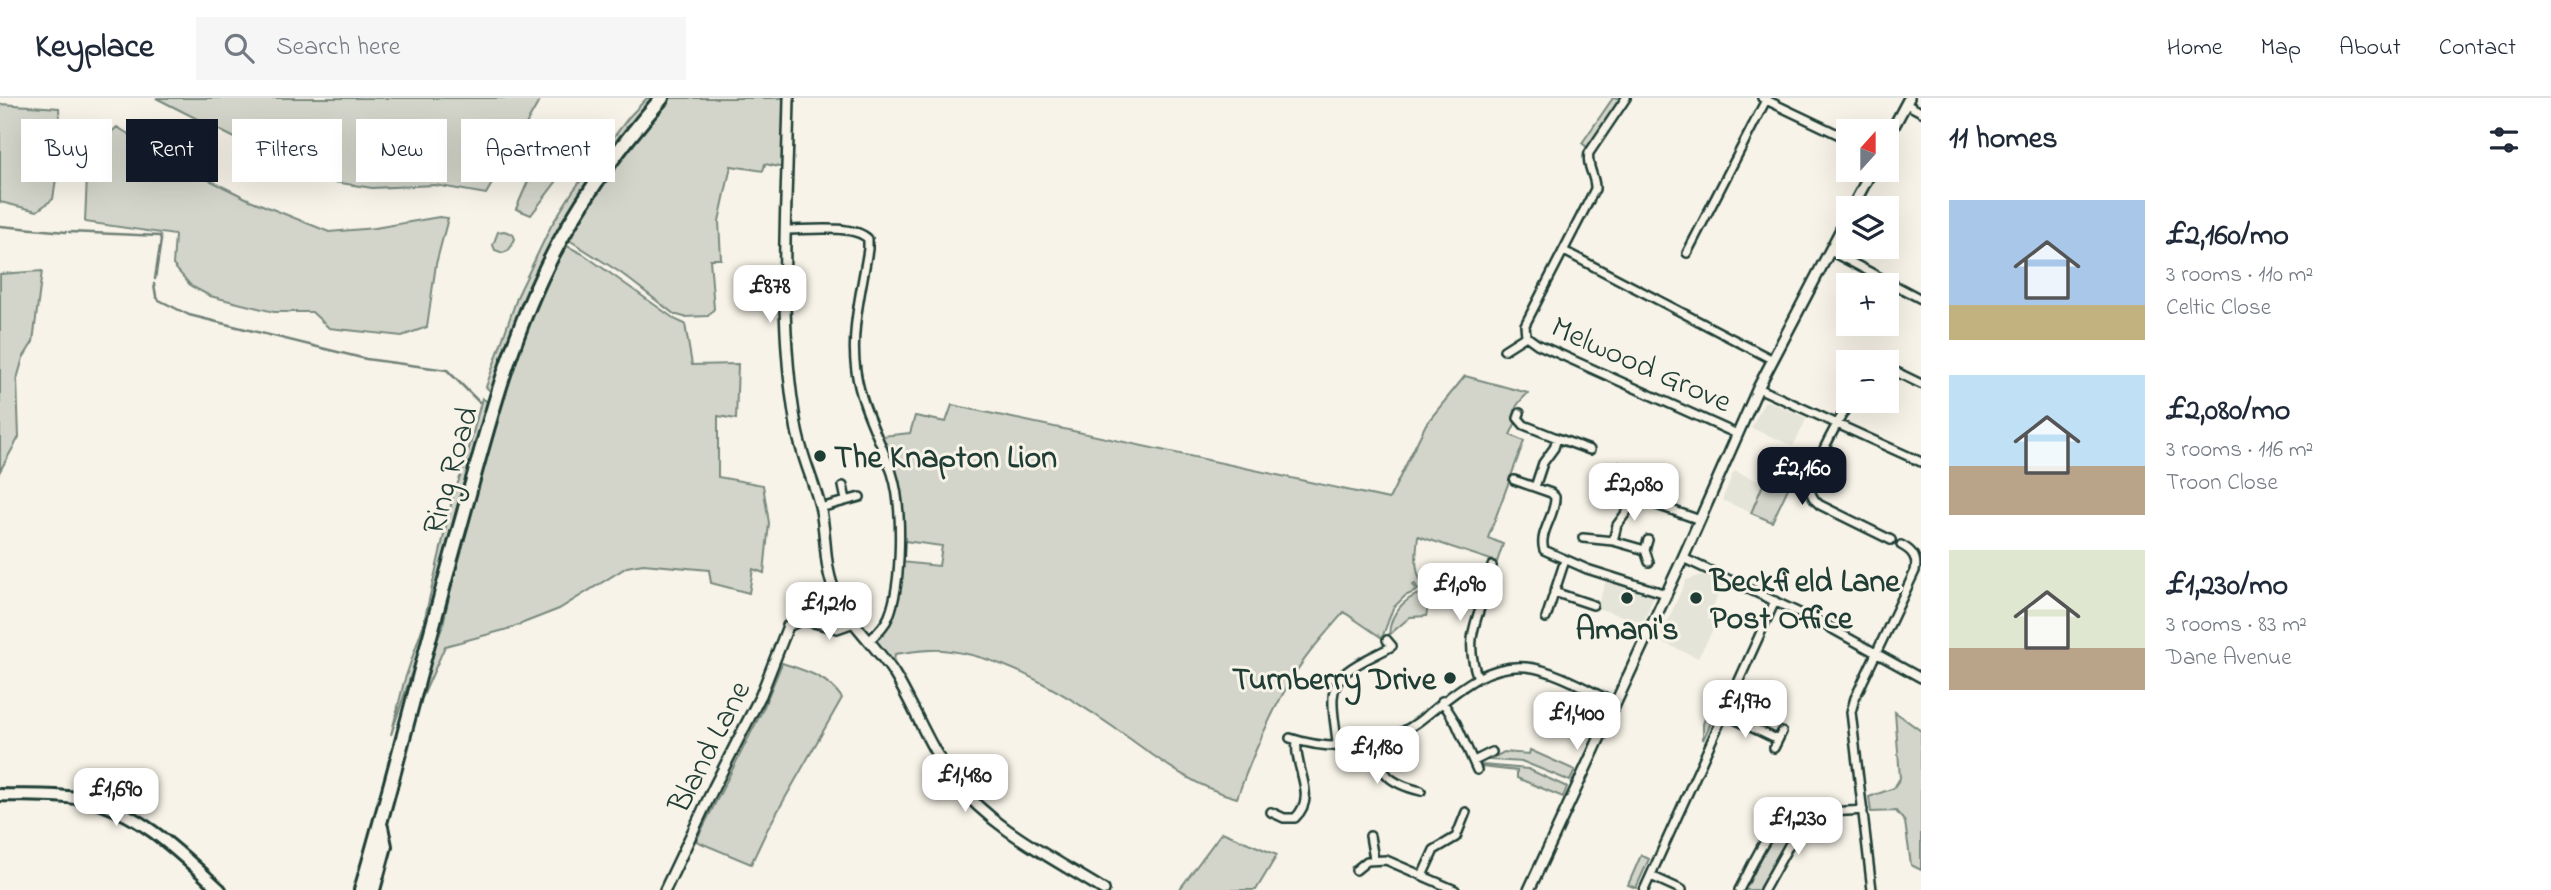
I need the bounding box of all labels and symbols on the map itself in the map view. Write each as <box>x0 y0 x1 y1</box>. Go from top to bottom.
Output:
north arrow <box>1836 119 1899 182</box>
pin: £878 <box>729 266 811 325</box>
street label: Melwood Grove <box>1543 305 1739 427</box>
street label: Ring Road <box>412 401 493 541</box>
place label: The Knapton Lion <box>834 436 1057 483</box>
marker: The Knapton Lion <box>812 448 828 464</box>
pin: £2,160 <box>1745 448 1859 507</box>
pin: £2,080 <box>1577 464 1691 523</box>
place label: Beckfield Lane Post Office <box>1708 560 1901 644</box>
pin: £1,090 <box>1403 564 1517 623</box>
pin: £1,210 <box>772 582 886 642</box>
marker: Amani's <box>1619 590 1635 606</box>
marker: Beckfield Lane Post Office <box>1688 590 1704 606</box>
place label: Amani's <box>1576 608 1678 655</box>
place label: Turnberry Drive <box>1232 658 1438 706</box>
marker: Turnberry Drive <box>1442 670 1458 686</box>
street label: Bland Lane <box>657 673 765 823</box>
pin: £1,970 <box>1688 680 1802 740</box>
pin: £1,400 <box>1520 692 1634 752</box>
pin: £1,180 <box>1320 726 1434 786</box>
pin: £1,480 <box>908 754 1022 814</box>
pin: £1,690 <box>59 768 173 828</box>
pin: £1,230 <box>1741 798 1855 857</box>

